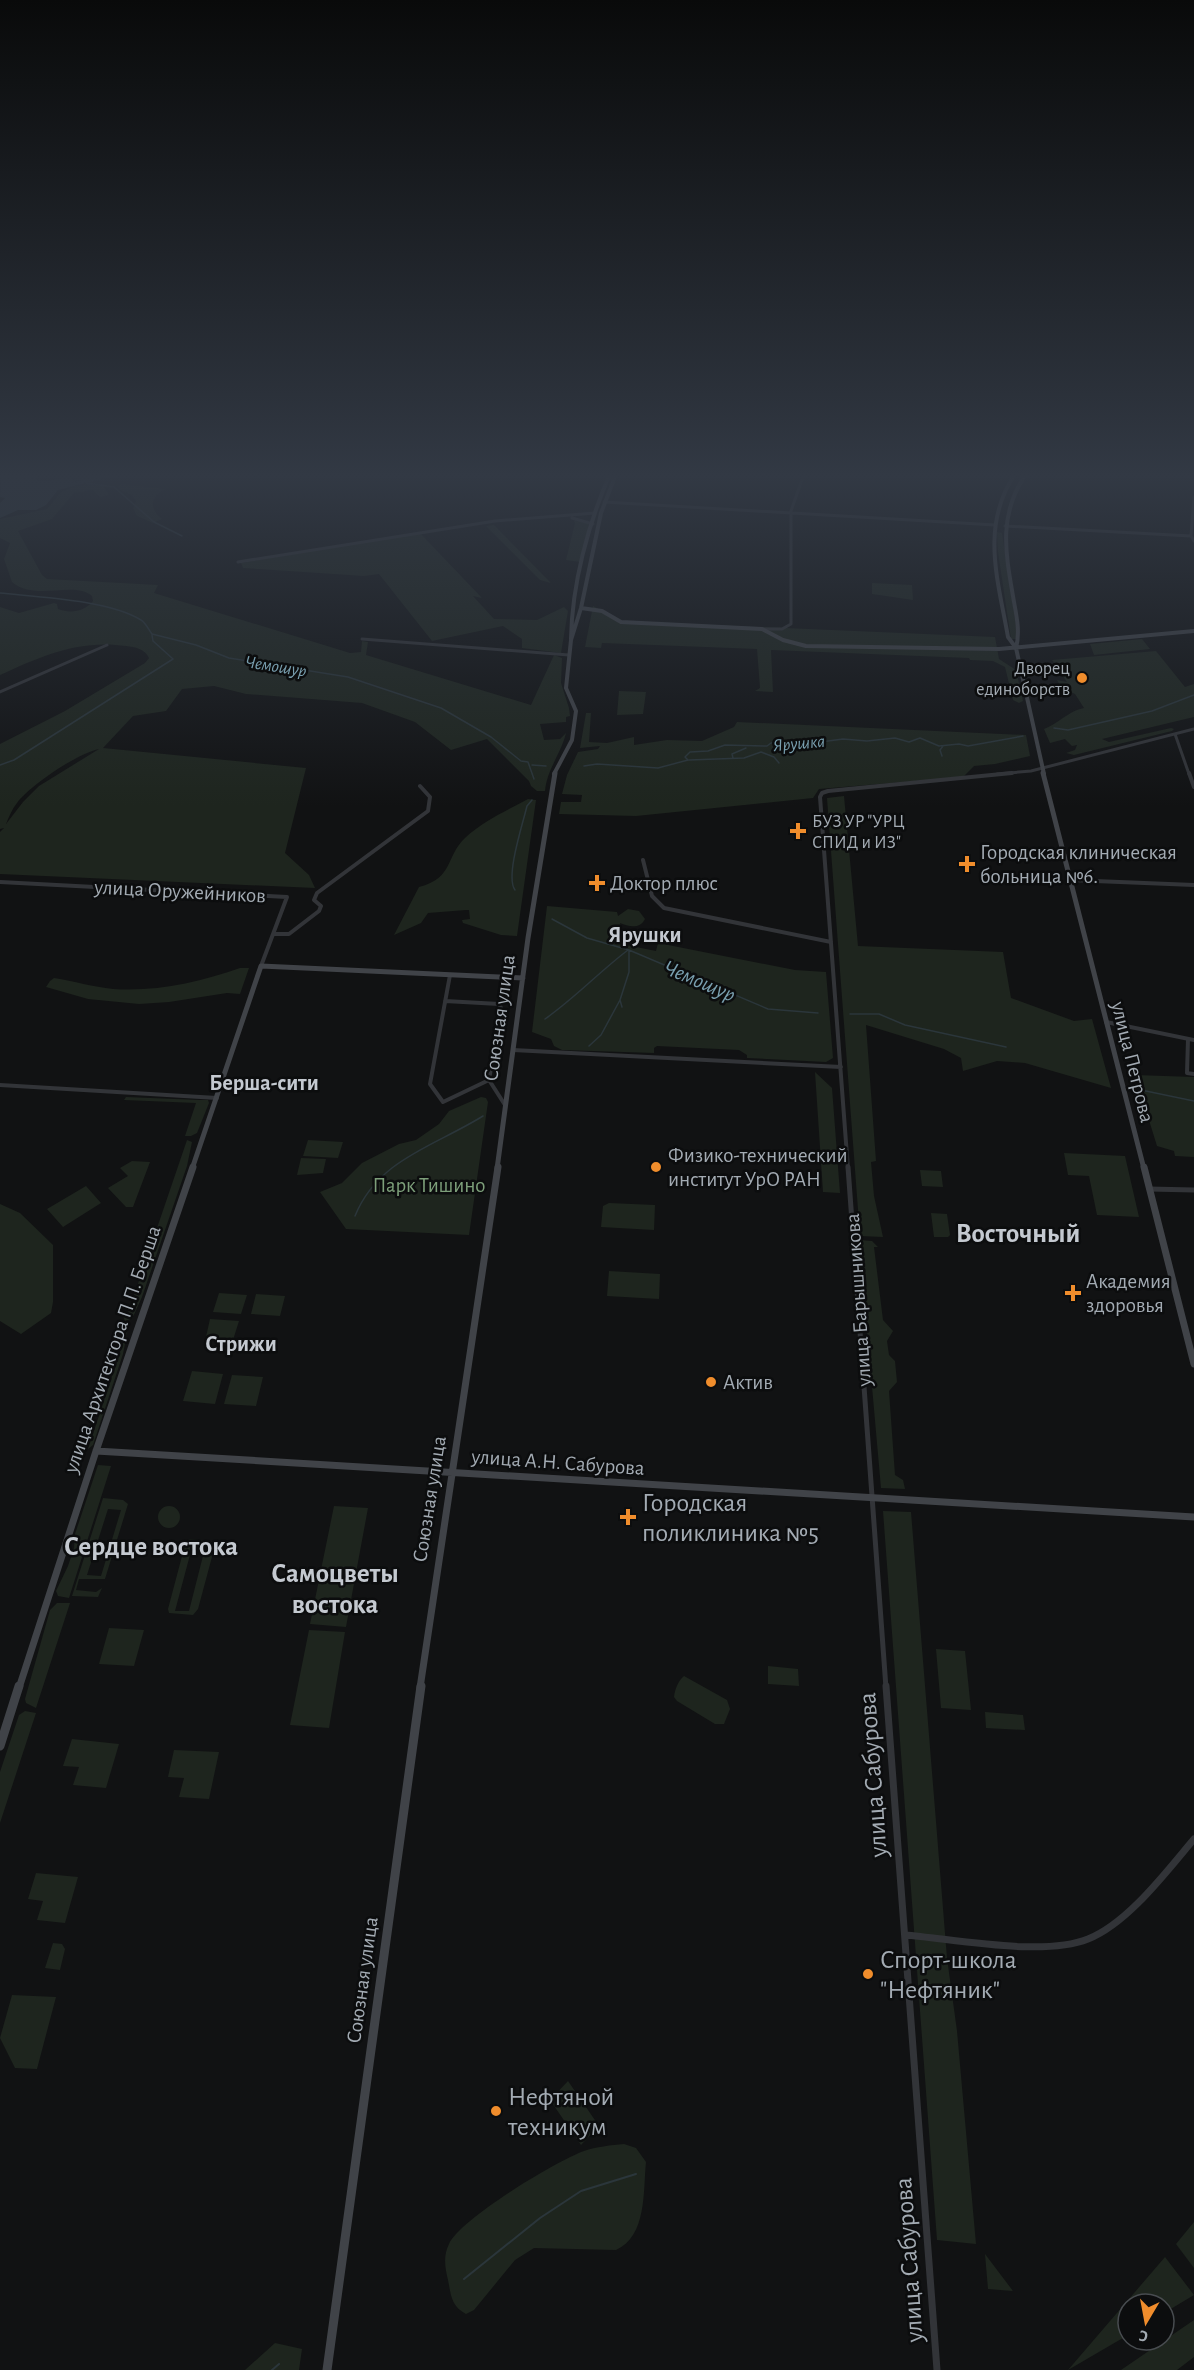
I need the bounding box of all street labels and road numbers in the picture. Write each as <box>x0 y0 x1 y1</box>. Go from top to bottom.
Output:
street label: улица Оружейников <box>93 876 266 906</box>
street label: Союзная улица <box>480 953 519 1083</box>
street label: улица Петрова <box>1107 998 1158 1125</box>
street label: улица Барышникова <box>842 1212 875 1388</box>
street label: улица Архитектора П.П. Берша <box>60 1222 165 1476</box>
street label: Союзная улица <box>409 1434 450 1564</box>
street label: улица А.Н. Сабурова <box>470 1446 646 1479</box>
street label: улица Сабурова <box>854 1691 892 1859</box>
street label: Союзная улица <box>343 1915 382 2045</box>
street label: улица Сабурова <box>890 2176 928 2344</box>

